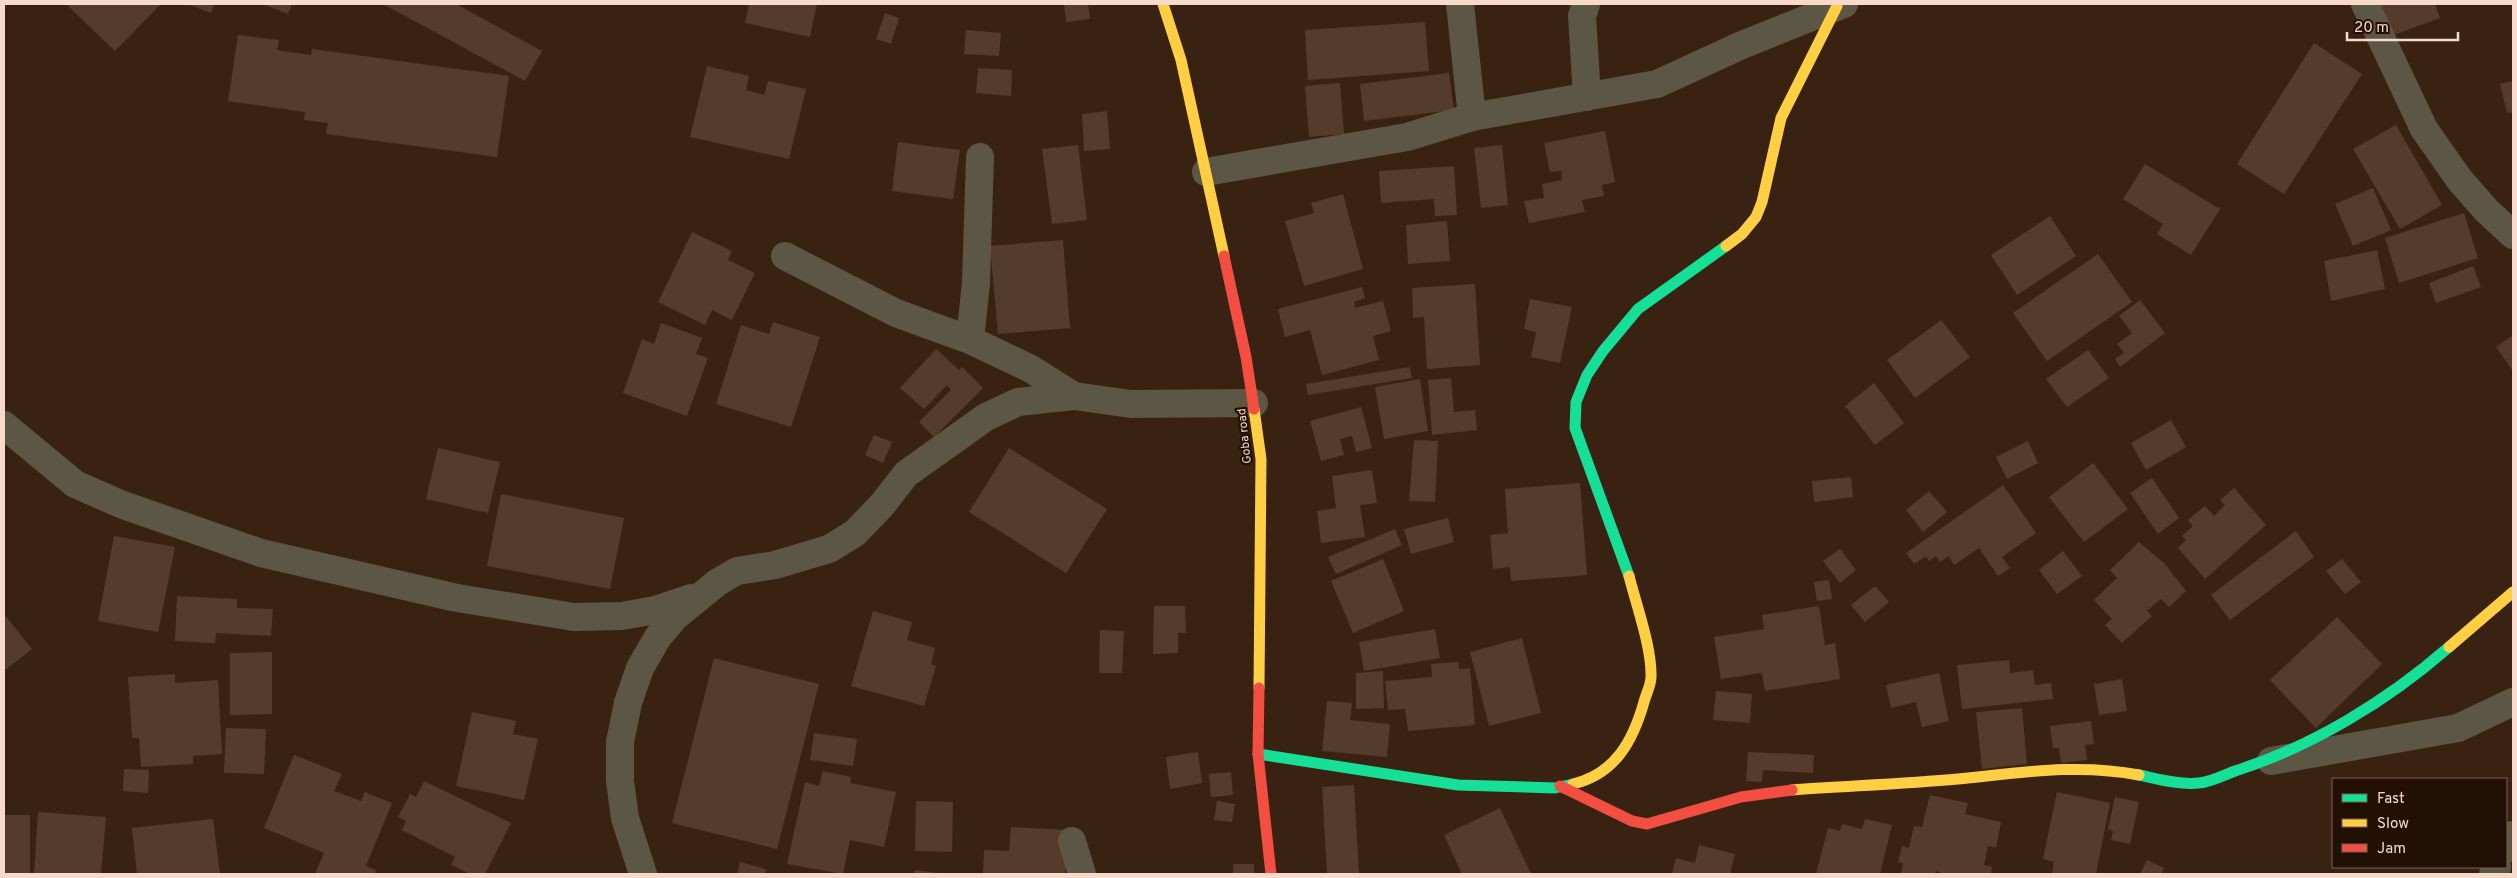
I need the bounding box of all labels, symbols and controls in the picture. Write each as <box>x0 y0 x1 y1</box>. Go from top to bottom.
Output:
scale bar <box>2347 10 2458 42</box>
text: 20 m <box>2354 19 2389 38</box>
street label: Goba road <box>1234 407 1256 464</box>
legend <box>2332 778 2507 868</box>
text: Fast <box>2377 790 2405 809</box>
text: Slow <box>2377 815 2409 834</box>
text: Jam <box>2377 840 2406 859</box>

